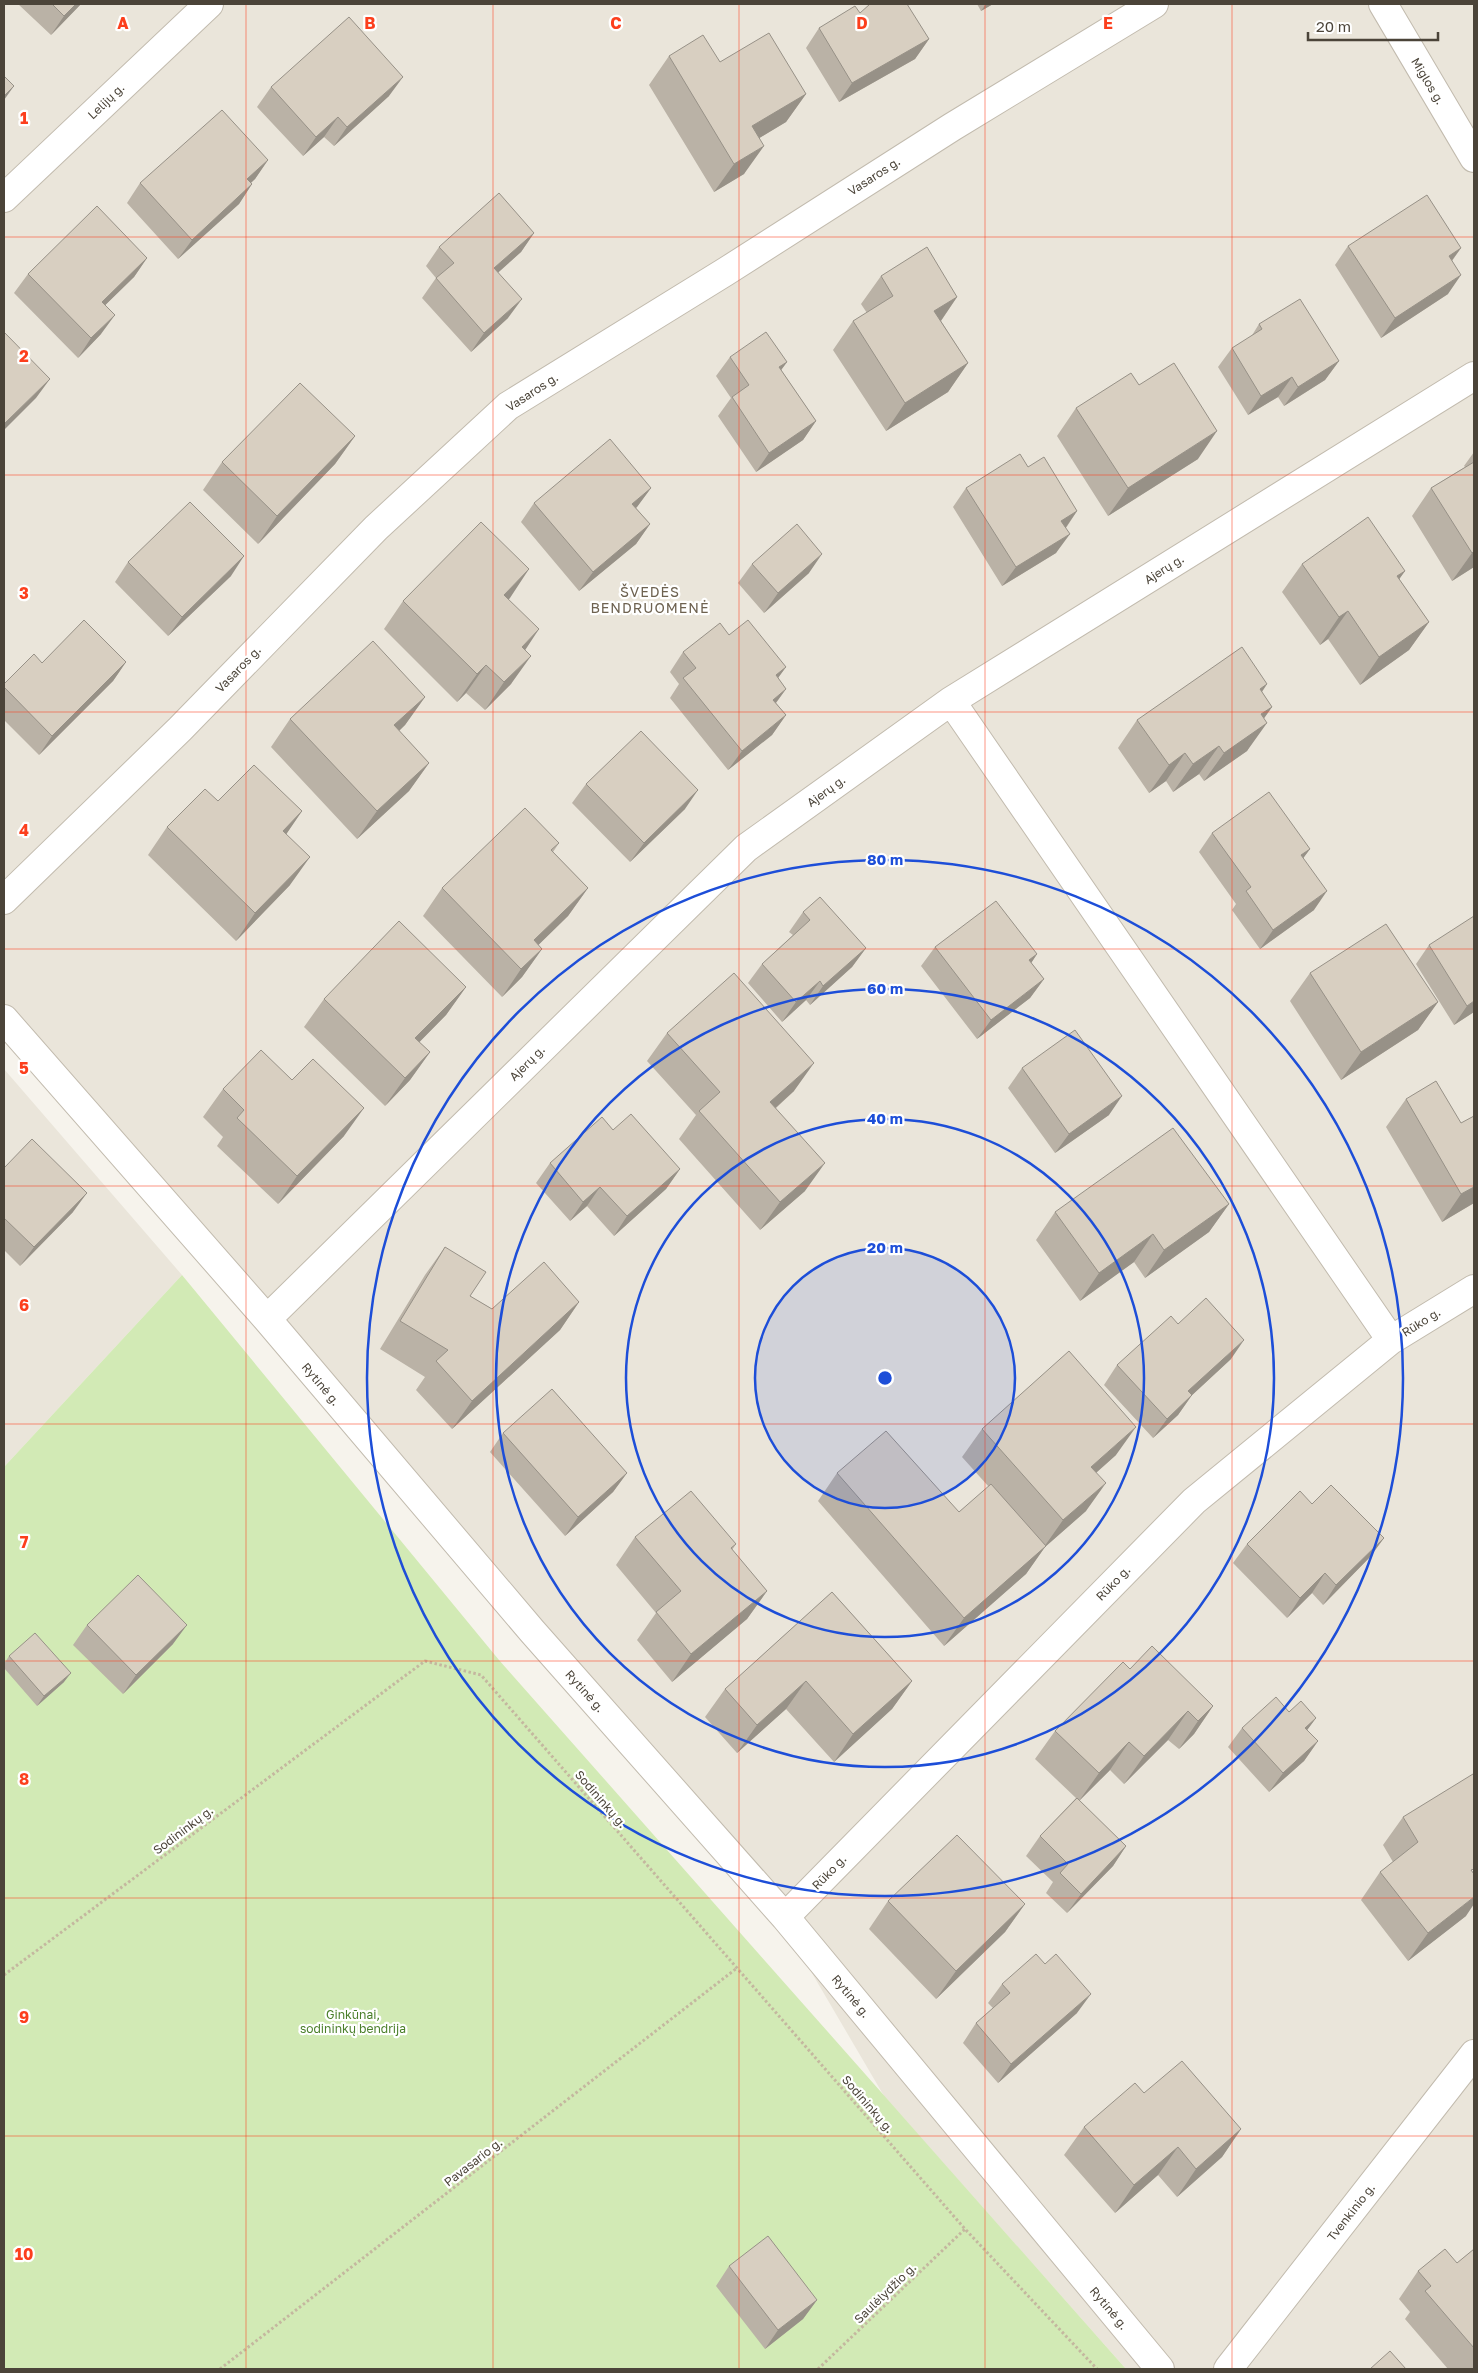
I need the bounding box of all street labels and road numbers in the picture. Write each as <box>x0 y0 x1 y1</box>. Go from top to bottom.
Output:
street label: Miglos g. <box>1408 55 1448 107</box>
street label: Lelijų g. <box>85 80 127 122</box>
street label: Vasaros g. <box>845 154 903 198</box>
street label: Vasaros g. <box>503 370 561 414</box>
street label: Ajerų g. <box>1141 551 1187 587</box>
street label: Vasaros g. <box>212 642 264 696</box>
street label: Ajerų g. <box>804 772 848 810</box>
street label: Ajerų g. <box>506 1042 548 1084</box>
street label: Rūko g. <box>1399 1304 1443 1340</box>
street label: Rytinė g. <box>299 1359 343 1409</box>
street label: Rūko g. <box>1093 1562 1133 1604</box>
street label: Rytinė g. <box>562 1667 608 1715</box>
street label: Sodininkų g. <box>572 1767 630 1831</box>
street label: Sodininkų g. <box>150 1803 216 1857</box>
street label: Rūko g. <box>809 1851 849 1893</box>
street label: Rytinė g. <box>829 1971 873 2021</box>
street label: Sodininkų g. <box>839 2072 897 2136</box>
street label: Pavasario g. <box>441 2135 505 2189</box>
street label: Tvenkinio g. <box>1324 2180 1378 2244</box>
street label: Saulėlydžio g. <box>851 2260 919 2326</box>
street label: Rytinė g. <box>1087 2283 1131 2333</box>

